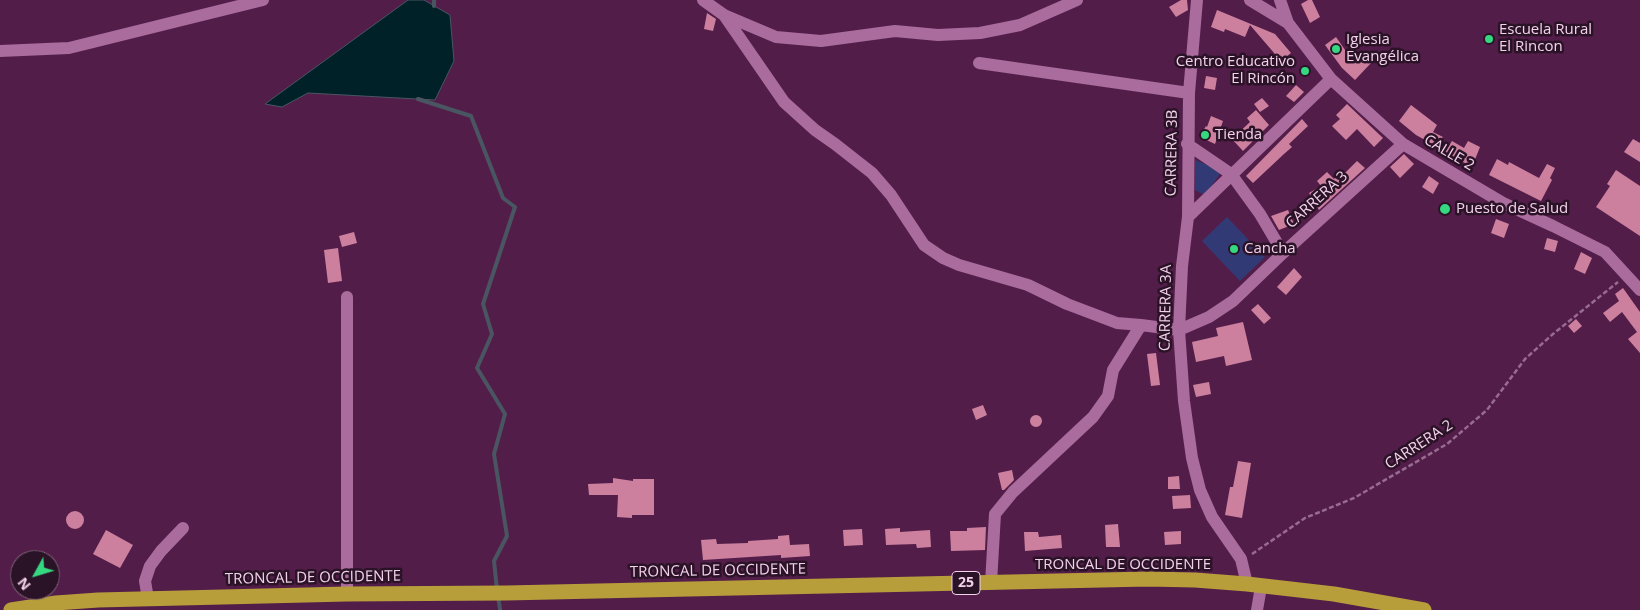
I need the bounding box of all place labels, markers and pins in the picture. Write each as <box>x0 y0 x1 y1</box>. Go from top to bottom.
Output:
place label: Escuela Rural El Rincon <box>1499 21 1592 56</box>
place label: Iglesia Evangélica <box>1346 31 1419 66</box>
marker: Escuela Rural El Rincon <box>1483 33 1495 45</box>
marker: Iglesia Evangélica <box>1330 43 1342 55</box>
place label: Centro Educativo El Rincón <box>1176 53 1295 88</box>
marker: Centro Educativo El Rincón <box>1299 65 1311 77</box>
place label: Tienda <box>1215 126 1262 144</box>
marker: Tienda <box>1199 129 1211 141</box>
place label: Puesto de Salud <box>1456 200 1568 218</box>
marker: Puesto de Salud <box>1438 202 1452 216</box>
place label: Cancha <box>1244 240 1296 258</box>
marker: Cancha <box>1228 243 1240 255</box>

